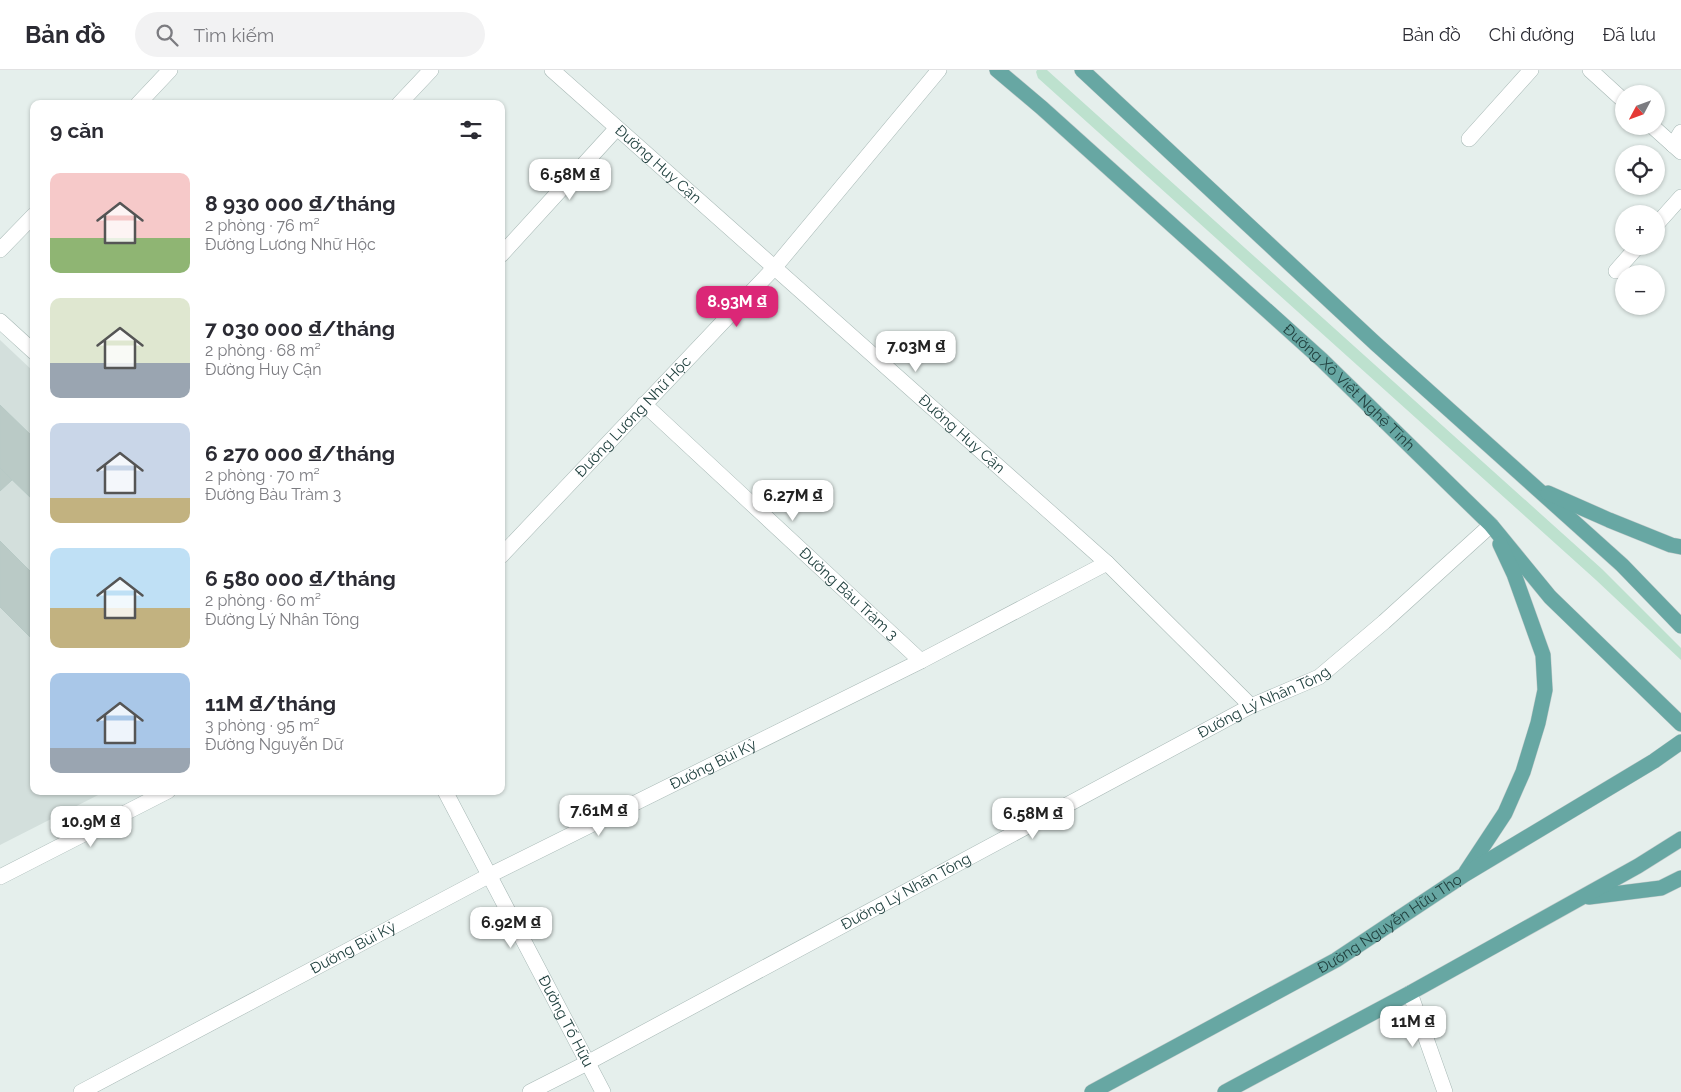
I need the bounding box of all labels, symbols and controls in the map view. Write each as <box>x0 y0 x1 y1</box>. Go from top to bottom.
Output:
search box <box>135 12 485 57</box>
text: Bản đồ <box>25 20 105 49</box>
icon: search <box>153 21 181 49</box>
text: Tìm kiếm <box>193 24 274 46</box>
text: Bản đồ <box>1402 24 1461 45</box>
text: Chỉ đường <box>1489 24 1574 45</box>
text: Đã lưu <box>1602 24 1656 45</box>
north arrow <box>1615 85 1665 135</box>
map controls <box>1615 85 1665 315</box>
icon: filters <box>457 116 485 144</box>
text: 9 căn <box>50 118 104 143</box>
street label: Đường Huy Cận <box>611 121 705 207</box>
button: locate <box>1615 145 1665 195</box>
pin: 6.58M ₫ <box>524 158 616 201</box>
text: 6.58M ₫ <box>540 165 600 184</box>
text: 8 930 000 ₫/tháng <box>205 191 395 216</box>
icon: home <box>90 193 150 253</box>
button: + <box>1615 205 1665 255</box>
text: 2 phòng · 76 m² <box>205 216 320 235</box>
text: Đường Lương Nhữ Hộc <box>205 235 376 254</box>
button: − <box>1615 265 1665 315</box>
pin: 8.93M ₫ <box>691 286 783 328</box>
text: 8.93M ₫ <box>707 292 767 311</box>
text: 7 030 000 ₫/tháng <box>205 316 395 341</box>
icon: home <box>90 318 150 378</box>
street label: Đường Xô Viết Nghệ Tĩnh <box>1279 320 1418 454</box>
pin: 7.03M ₫ <box>870 330 962 373</box>
text: 7.03M ₫ <box>887 337 945 356</box>
text: 2 phòng · 68 m² <box>205 341 321 360</box>
street label: Đường Lương Nhữ Hộc <box>571 352 695 481</box>
text: Đường Huy Cận <box>205 360 322 379</box>
street label: Đường Huy Cận <box>915 391 1009 477</box>
text: 6 270 000 ₫/tháng <box>205 441 395 466</box>
icon: home <box>90 443 150 503</box>
text: 2 phòng · 70 m² <box>205 466 320 485</box>
pin: 6.27M ₫ <box>747 480 839 522</box>
text: Đường Bàu Tràm 3 <box>205 485 341 504</box>
text: 6.27M ₫ <box>763 486 823 505</box>
street label: Đường Bàu Tràm 3 <box>796 544 902 644</box>
text: 6 580 000 ₫/tháng <box>205 566 396 591</box>
icon: home <box>90 568 150 628</box>
text: 2 phòng · 60 m² <box>205 591 321 610</box>
text: Đường Lý Nhân Tông <box>205 610 359 629</box>
street label: Đường Lý Nhân Tông <box>1195 663 1334 742</box>
text: 11M ₫/tháng <box>205 691 336 716</box>
icon: home <box>90 693 150 753</box>
text: 3 phòng · 95 m² <box>205 716 320 735</box>
text: Đường Nguyễn Dữ <box>205 735 343 754</box>
street label: Đường Bùi Kỷ <box>667 735 759 793</box>
pin: 7.61M ₫ <box>553 794 645 837</box>
pin: 6.58M ₫ <box>987 798 1079 840</box>
text: 7.61M ₫ <box>570 801 628 820</box>
text: 6.58M ₫ <box>1003 804 1063 823</box>
pin: 10.9M ₫ <box>45 806 137 848</box>
text: 10.9M ₫ <box>62 812 120 831</box>
street label: Đường Lý Nhân Tông <box>838 849 974 934</box>
street label: Đường Nguyễn Hữu Thọ <box>1314 870 1465 977</box>
pin: 6.92M ₫ <box>465 906 557 949</box>
text: 6.92M ₫ <box>481 913 541 932</box>
street label: Đường Bùi Kỷ <box>307 918 399 978</box>
street label: Đường Tố Hữu <box>534 972 597 1070</box>
pin: 11M ₫ <box>1378 1006 1448 1048</box>
text: 11M ₫ <box>1391 1012 1435 1031</box>

